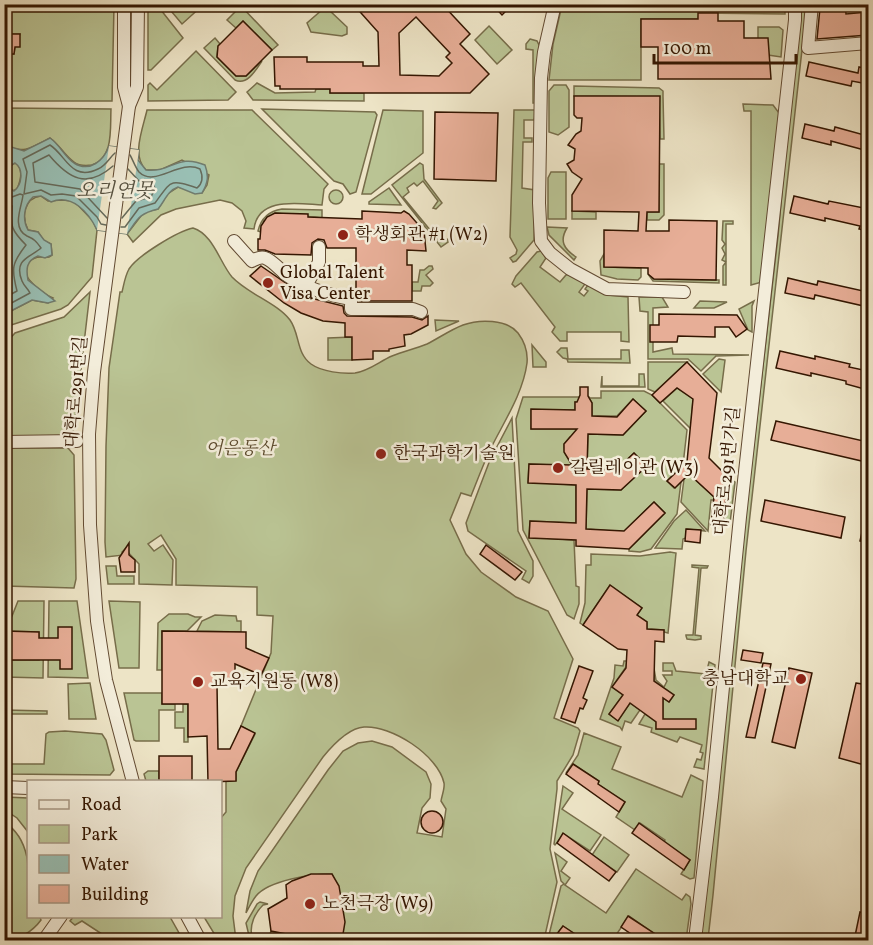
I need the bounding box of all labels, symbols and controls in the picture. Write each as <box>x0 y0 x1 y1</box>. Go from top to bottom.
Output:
scale bar <box>654 27 796 65</box>
text: 100 m <box>663 37 712 62</box>
water label: 오리연못 <box>76 178 155 206</box>
place label: 학생회관 #1 (W2) <box>355 223 488 248</box>
marker: 학생회관 #1 (W2) <box>336 228 350 242</box>
place label: Global Talent Visa Center <box>280 261 385 307</box>
marker: Global Talent Visa Center <box>261 276 275 290</box>
street label: 대학로291번길 <box>60 335 94 449</box>
street label: 대학로291번가길 <box>709 405 747 537</box>
park label: 어은동산 <box>205 437 277 462</box>
place label: 한국과학기술원 <box>393 442 515 467</box>
marker: 한국과학기술원 <box>374 447 388 461</box>
place label: 갈릴레이관 (W3) <box>570 456 698 481</box>
marker: 갈릴레이관 (W3) <box>551 461 565 475</box>
place label: 충남대학교 <box>702 667 790 692</box>
place label: 교육지원동 (W8) <box>210 670 338 695</box>
marker: 충남대학교 <box>794 672 808 686</box>
marker: 교육지원동 (W8) <box>191 675 205 689</box>
legend <box>27 780 222 918</box>
text: Road <box>81 793 122 818</box>
text: Park <box>81 823 118 848</box>
text: Water <box>81 853 129 878</box>
text: Building <box>81 883 149 908</box>
place label: 노천극장 (W9) <box>322 892 433 917</box>
marker: 노천극장 (W9) <box>303 897 317 911</box>

